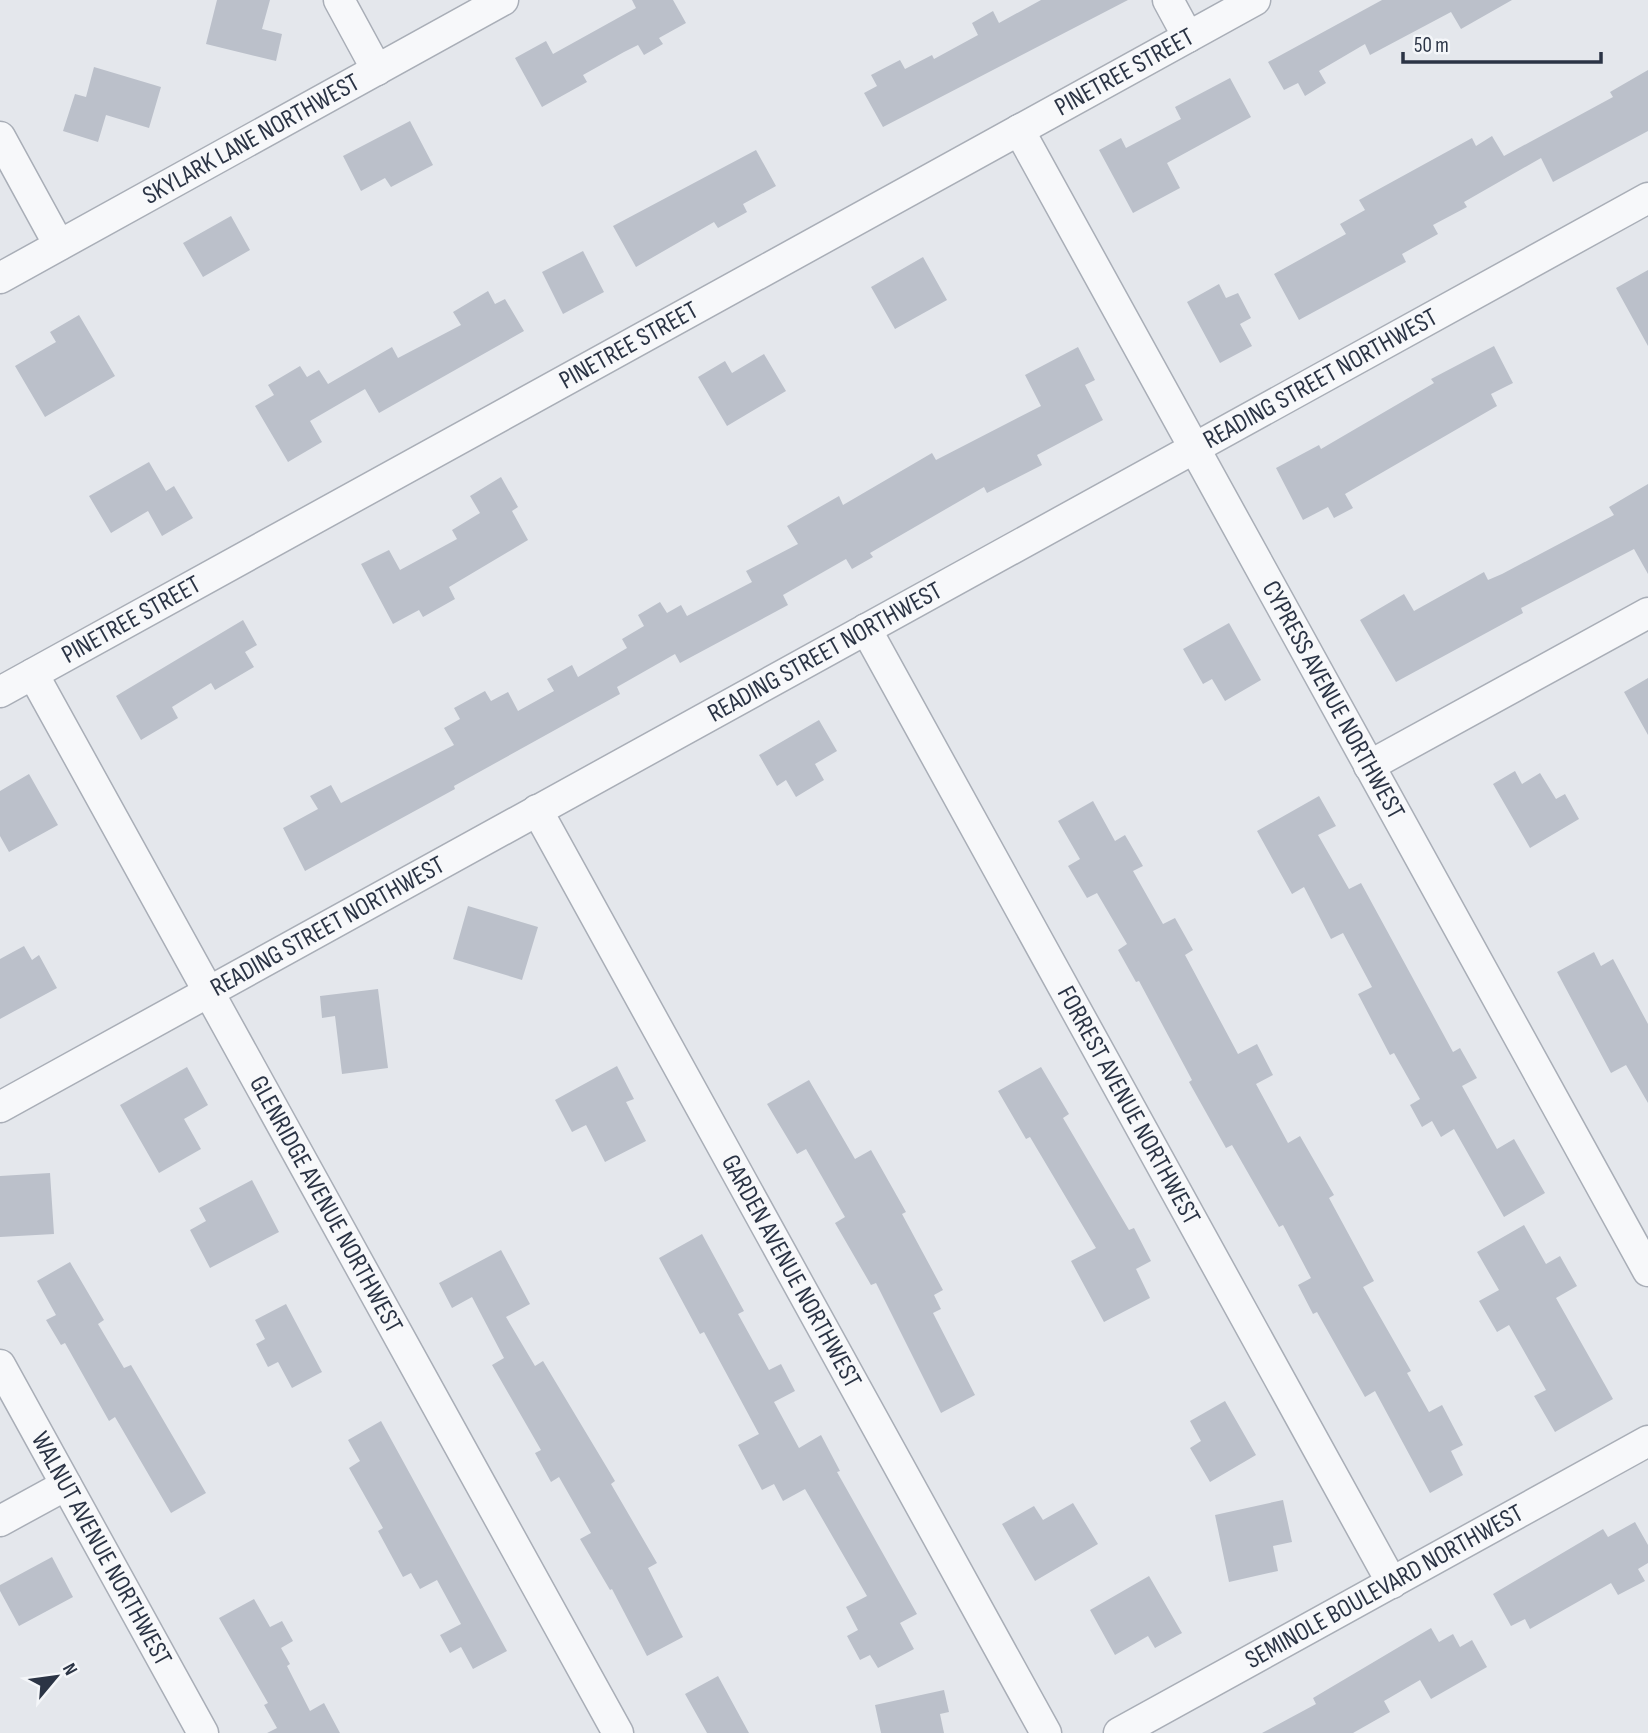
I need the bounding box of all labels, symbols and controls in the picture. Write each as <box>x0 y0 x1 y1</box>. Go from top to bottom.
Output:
street label: PINETREE STREET <box>1050 21 1199 123</box>
scale bar <box>1403 21 1601 65</box>
text: 50 m <box>1414 33 1449 58</box>
street label: SKYLARK LANE NORTHWEST <box>137 67 365 211</box>
street label: PINETREE STREET <box>554 295 704 396</box>
street label: READING STREET NORTHWEST <box>1198 302 1443 456</box>
street label: PINETREE STREET <box>56 569 206 670</box>
street label: READING STREET NORTHWEST <box>702 575 947 729</box>
street label: CYPRESS AVENUE NORTHWEST <box>1255 576 1411 825</box>
street label: READING STREET NORTHWEST <box>205 849 450 1003</box>
street label: FORREST AVENUE NORTHWEST <box>1050 981 1207 1230</box>
street label: GLENRIDGE AVENUE NORTHWEST <box>243 1070 409 1338</box>
street label: GARDEN AVENUE NORTHWEST <box>715 1149 868 1394</box>
street label: WALNUT AVENUE NORTHWEST <box>25 1427 179 1671</box>
street label: SEMINOLE BOULEVARD NORTHWEST <box>1240 1497 1529 1676</box>
north arrow <box>21 1642 91 1712</box>

